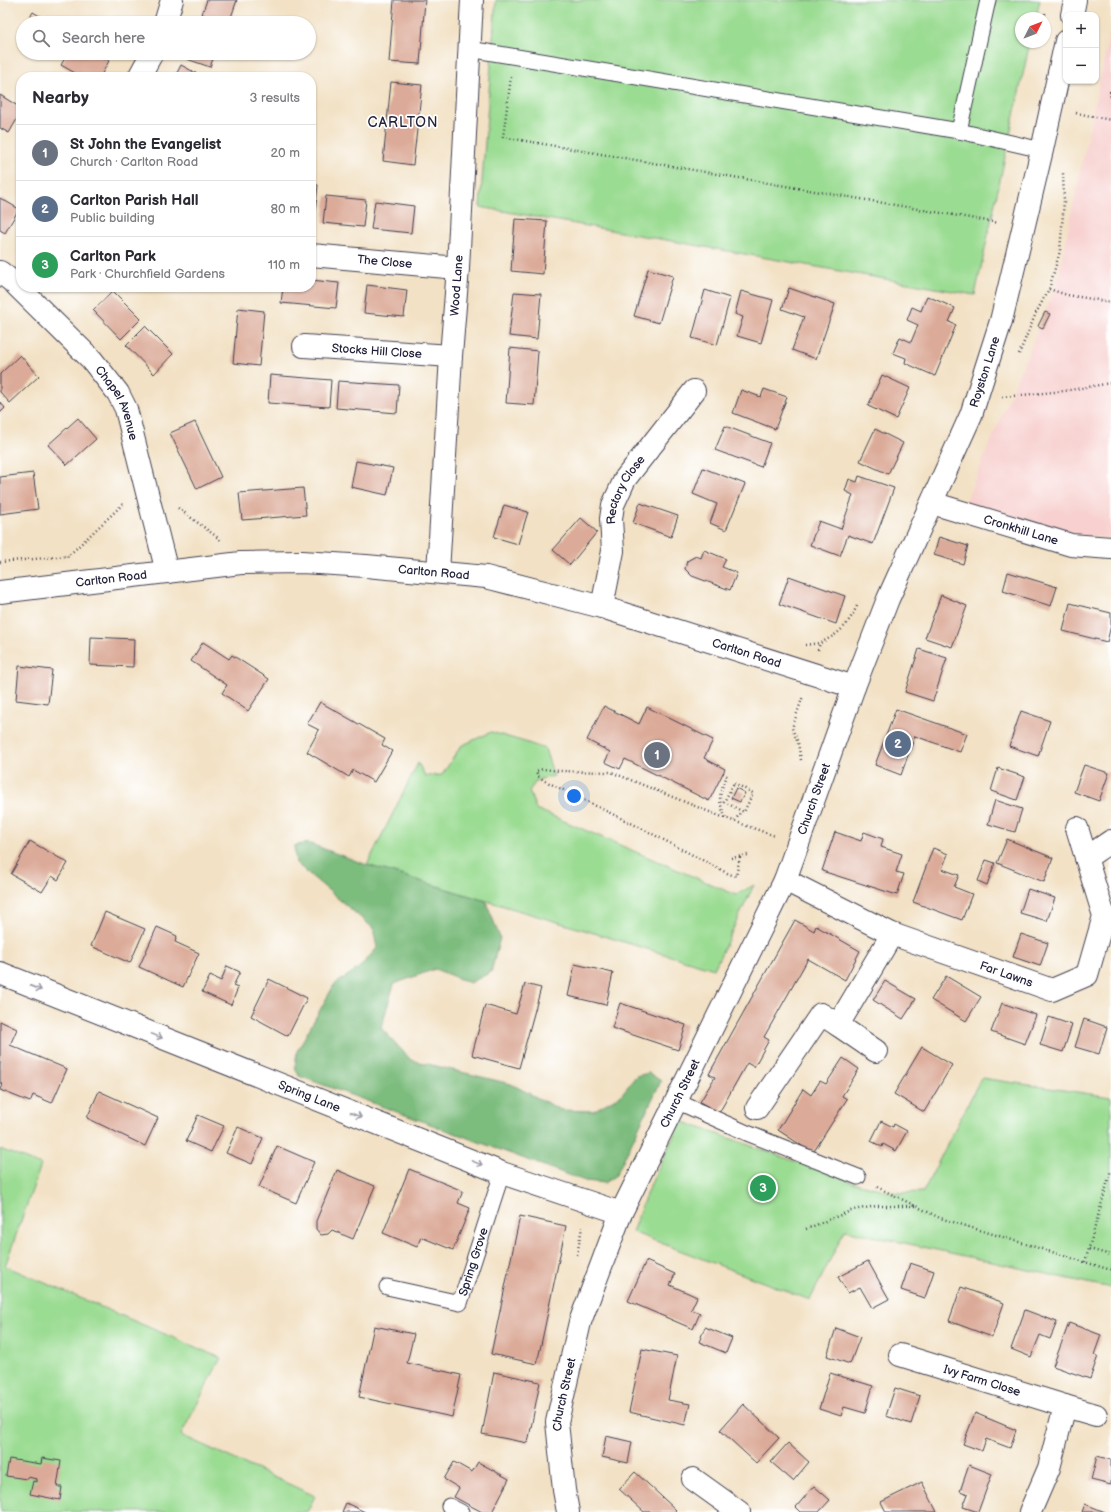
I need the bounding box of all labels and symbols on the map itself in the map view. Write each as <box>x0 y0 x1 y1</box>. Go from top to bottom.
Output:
north arrow <box>1015 12 1051 48</box>
district label: CARLTON <box>367 114 439 131</box>
street label: The Close <box>357 252 413 271</box>
street label: Wood Lane <box>447 255 466 317</box>
street label: Royston Lane <box>966 334 1003 409</box>
street label: Stocks Hill Close <box>331 340 422 361</box>
street label: Chapel Avenue <box>92 363 141 442</box>
street label: Rectory Close <box>603 452 648 525</box>
street label: Cronkhill Lane <box>982 512 1060 548</box>
street label: Carlton Road <box>397 561 470 583</box>
street label: Carlton Road <box>75 567 148 590</box>
street label: Carlton Road <box>710 635 783 671</box>
pin: 2 <box>885 729 911 759</box>
pin: 1 <box>644 740 670 770</box>
street label: Church Street <box>794 761 834 837</box>
your location <box>564 786 584 806</box>
street label: Far Lawns <box>978 958 1035 990</box>
one-way arrow <box>30 984 42 992</box>
one-way arrow <box>151 1032 163 1040</box>
street label: Church Street <box>657 1056 703 1130</box>
street label: Spring Lane <box>276 1077 343 1115</box>
one-way arrow <box>349 1112 361 1119</box>
one-way arrow <box>470 1160 482 1167</box>
pin: 3 <box>750 1173 776 1203</box>
street label: Spring Grove <box>455 1226 491 1298</box>
street label: Church Street <box>550 1356 579 1432</box>
street label: Ivy Farm Close <box>942 1361 1023 1399</box>

